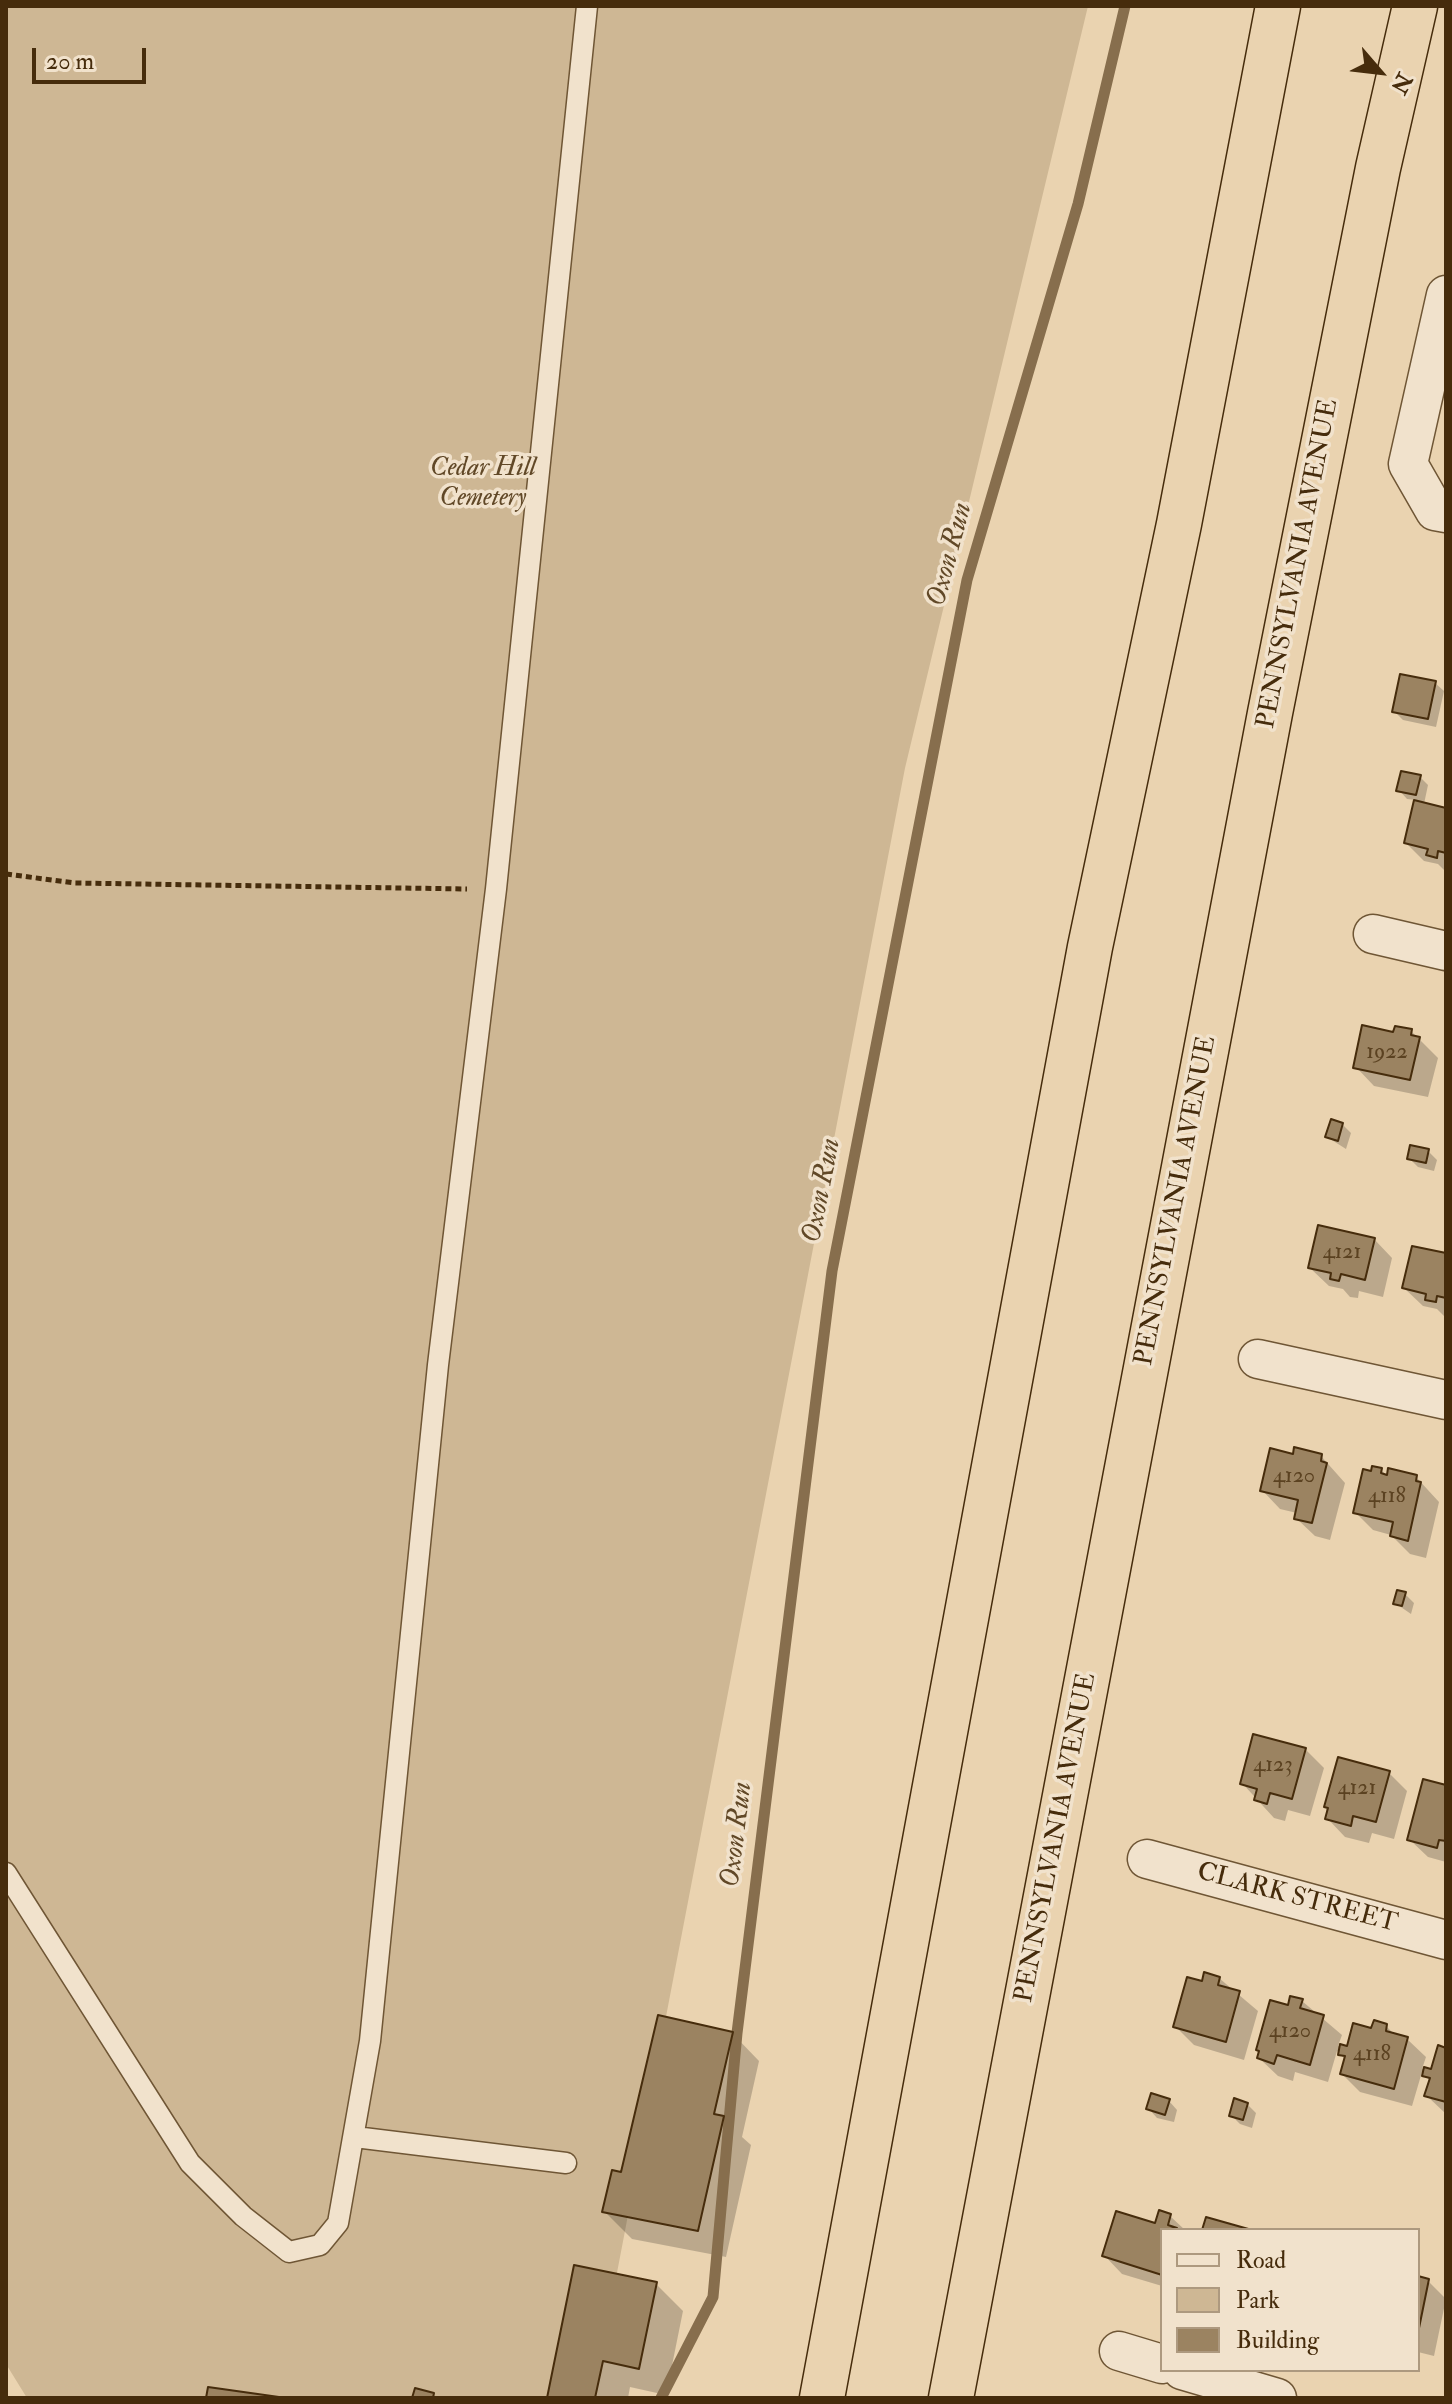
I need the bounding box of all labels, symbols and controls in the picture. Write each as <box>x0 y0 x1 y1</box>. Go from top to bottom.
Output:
scale bar <box>36 32 150 82</box>
north arrow <box>1340 32 1420 112</box>
text: 20 m <box>46 46 94 77</box>
text: N <box>1384 68 1418 99</box>
street label: PENNSYLVANIA AVENUE <box>1252 397 1346 731</box>
park label: Cedar Hill Cemetery <box>430 453 536 514</box>
water label: Oxon Run <box>921 499 981 611</box>
street label: PENNSYLVANIA AVENUE <box>1130 1034 1224 1368</box>
house number: 1922 <box>1366 1040 1408 1066</box>
water label: Oxon Run <box>796 1136 850 1246</box>
house number: 4121 <box>1323 1240 1361 1266</box>
house number: 4120 <box>1273 1464 1315 1490</box>
house number: 4118 <box>1368 1484 1406 1510</box>
street label: PENNSYLVANIA AVENUE <box>1010 1671 1104 2005</box>
house number: 4123 <box>1253 1753 1293 1779</box>
house number: 4121 <box>1338 1776 1376 1802</box>
water label: Oxon Run <box>715 1780 761 1890</box>
street label: CLARK STREET <box>1193 1857 1401 1941</box>
house number: 4120 <box>1269 2019 1311 2045</box>
house number: 4118 <box>1353 2042 1391 2068</box>
legend <box>1160 2228 1420 2372</box>
text: Road <box>1236 2245 1286 2276</box>
text: Park <box>1236 2285 1280 2316</box>
text: Building <box>1236 2325 1319 2356</box>

